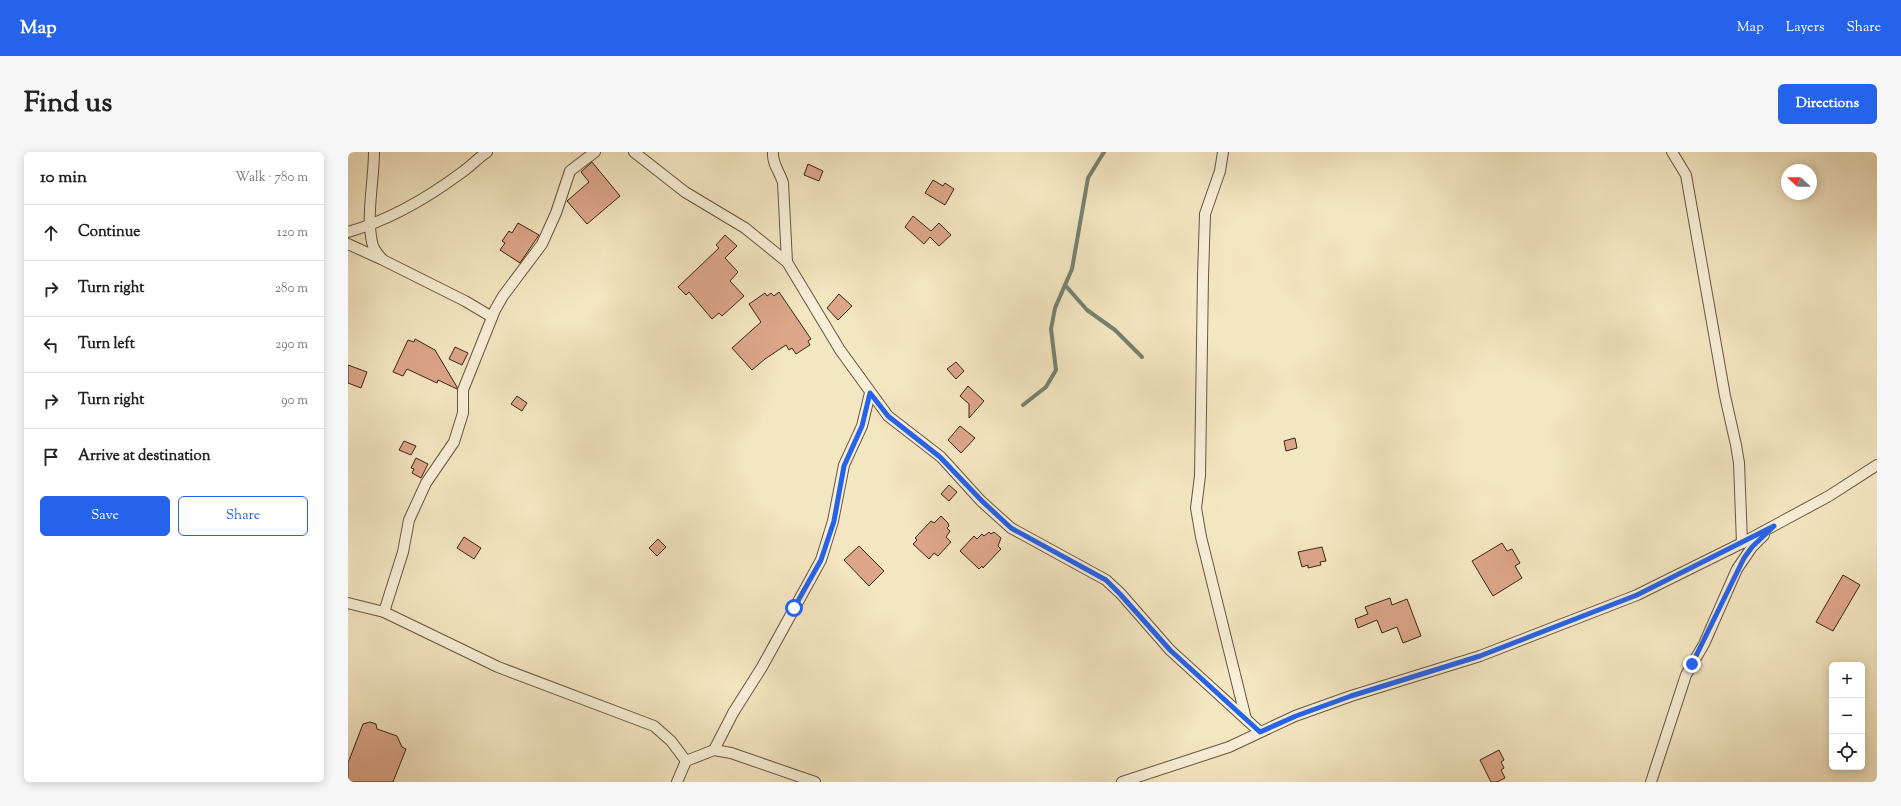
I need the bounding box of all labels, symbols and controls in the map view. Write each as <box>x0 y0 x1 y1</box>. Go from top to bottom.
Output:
text: Map <box>20 15 57 42</box>
text: Map <box>1737 18 1764 38</box>
text: Layers <box>1786 18 1824 38</box>
text: Share <box>1846 18 1881 38</box>
text: Find us <box>24 84 112 124</box>
button: Directions <box>1778 84 1877 124</box>
north arrow <box>1781 164 1817 200</box>
text: 10 min <box>40 166 87 190</box>
text: Walk · 780 m <box>235 169 308 187</box>
icon: ahead <box>40 222 62 244</box>
text: Continue <box>78 222 140 243</box>
text: 120 m <box>277 224 308 242</box>
icon: right <box>40 278 62 300</box>
text: Turn right <box>78 278 144 299</box>
text: 280 m <box>275 280 308 298</box>
icon: left <box>40 334 62 356</box>
text: Turn left <box>78 334 135 355</box>
text: 290 m <box>275 336 308 354</box>
icon: right <box>40 390 62 412</box>
text: Turn right <box>78 390 144 411</box>
text: 90 m <box>281 392 308 410</box>
icon: arrive <box>40 446 62 468</box>
text: Arrive at destination <box>78 446 211 467</box>
button: Save <box>40 496 170 536</box>
button: Share <box>178 496 308 536</box>
route start <box>785 599 803 617</box>
route end <box>1683 655 1701 673</box>
map controls <box>1829 662 1865 770</box>
button: + <box>1829 662 1865 698</box>
button: − <box>1829 698 1865 734</box>
button: locate <box>1829 734 1865 770</box>

